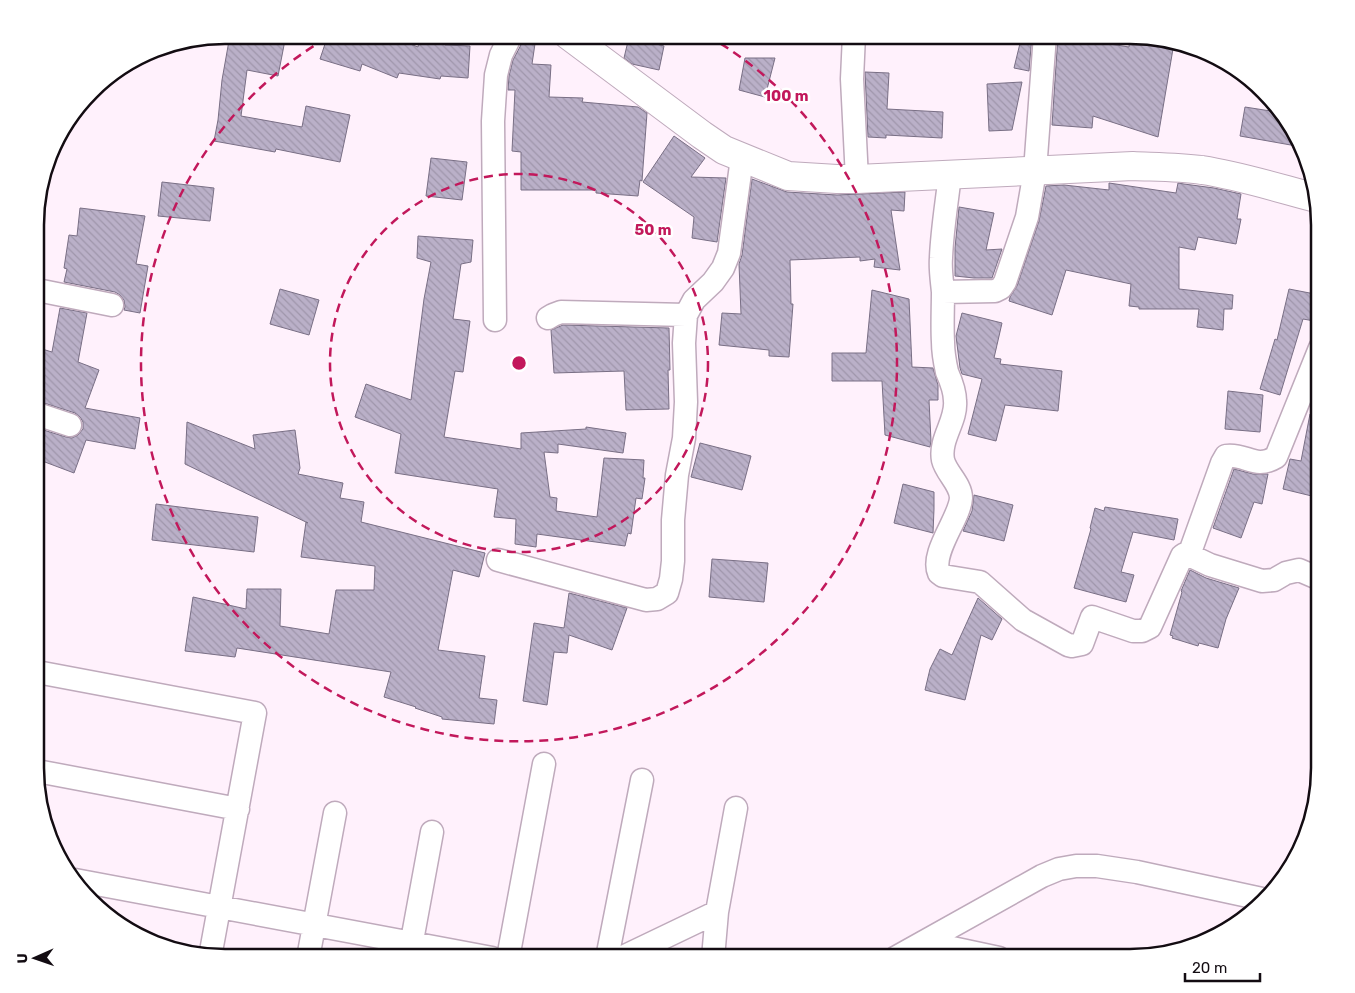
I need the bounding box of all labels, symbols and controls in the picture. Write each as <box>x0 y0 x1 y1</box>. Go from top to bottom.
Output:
text: 100 m <box>764 87 808 105</box>
text: 50 m <box>635 221 671 239</box>
centre of rings <box>510 354 528 372</box>
north arrow <box>10 933 60 983</box>
scale bar <box>1185 950 1260 982</box>
text: U <box>14 953 31 964</box>
text: 20 m <box>1192 959 1227 977</box>

